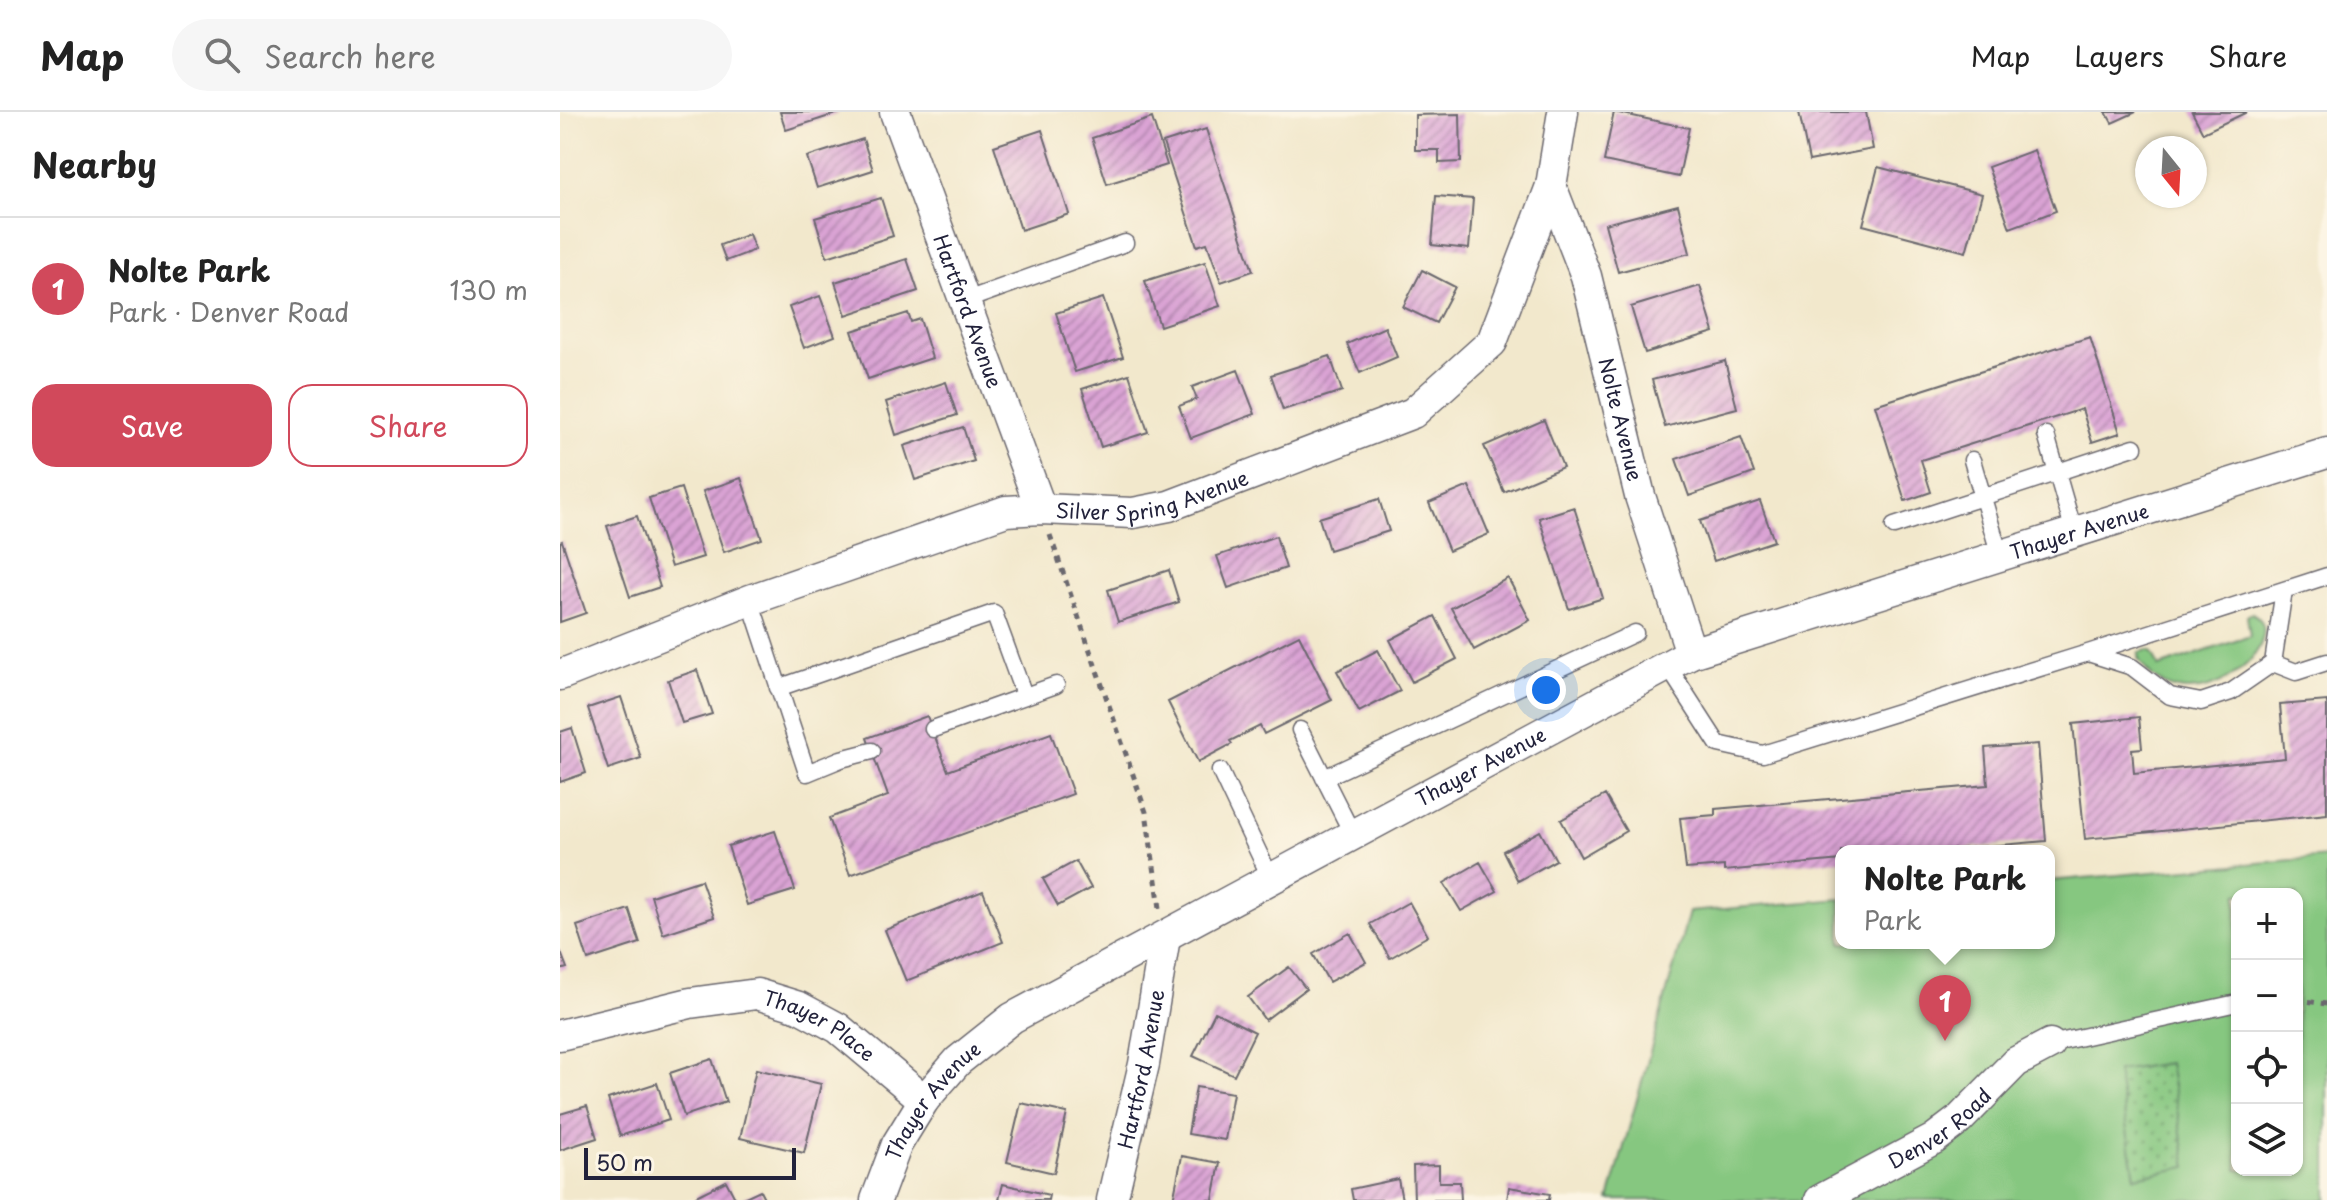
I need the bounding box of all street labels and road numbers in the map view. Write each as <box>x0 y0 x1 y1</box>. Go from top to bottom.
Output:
street label: Hartford Avenue <box>926 230 1010 392</box>
street label: Nolte Avenue <box>1592 354 1651 484</box>
street label: Silver Spring Avenue <box>1055 462 1253 529</box>
street label: Thayer Avenue <box>2006 495 2152 567</box>
street label: Thayer Avenue <box>1410 719 1551 813</box>
street label: Thayer Place <box>760 982 882 1068</box>
street label: Hartford Avenue <box>1110 987 1171 1152</box>
street label: Thayer Avenue <box>877 1034 987 1164</box>
street label: Denver Road <box>1883 1081 1998 1176</box>

